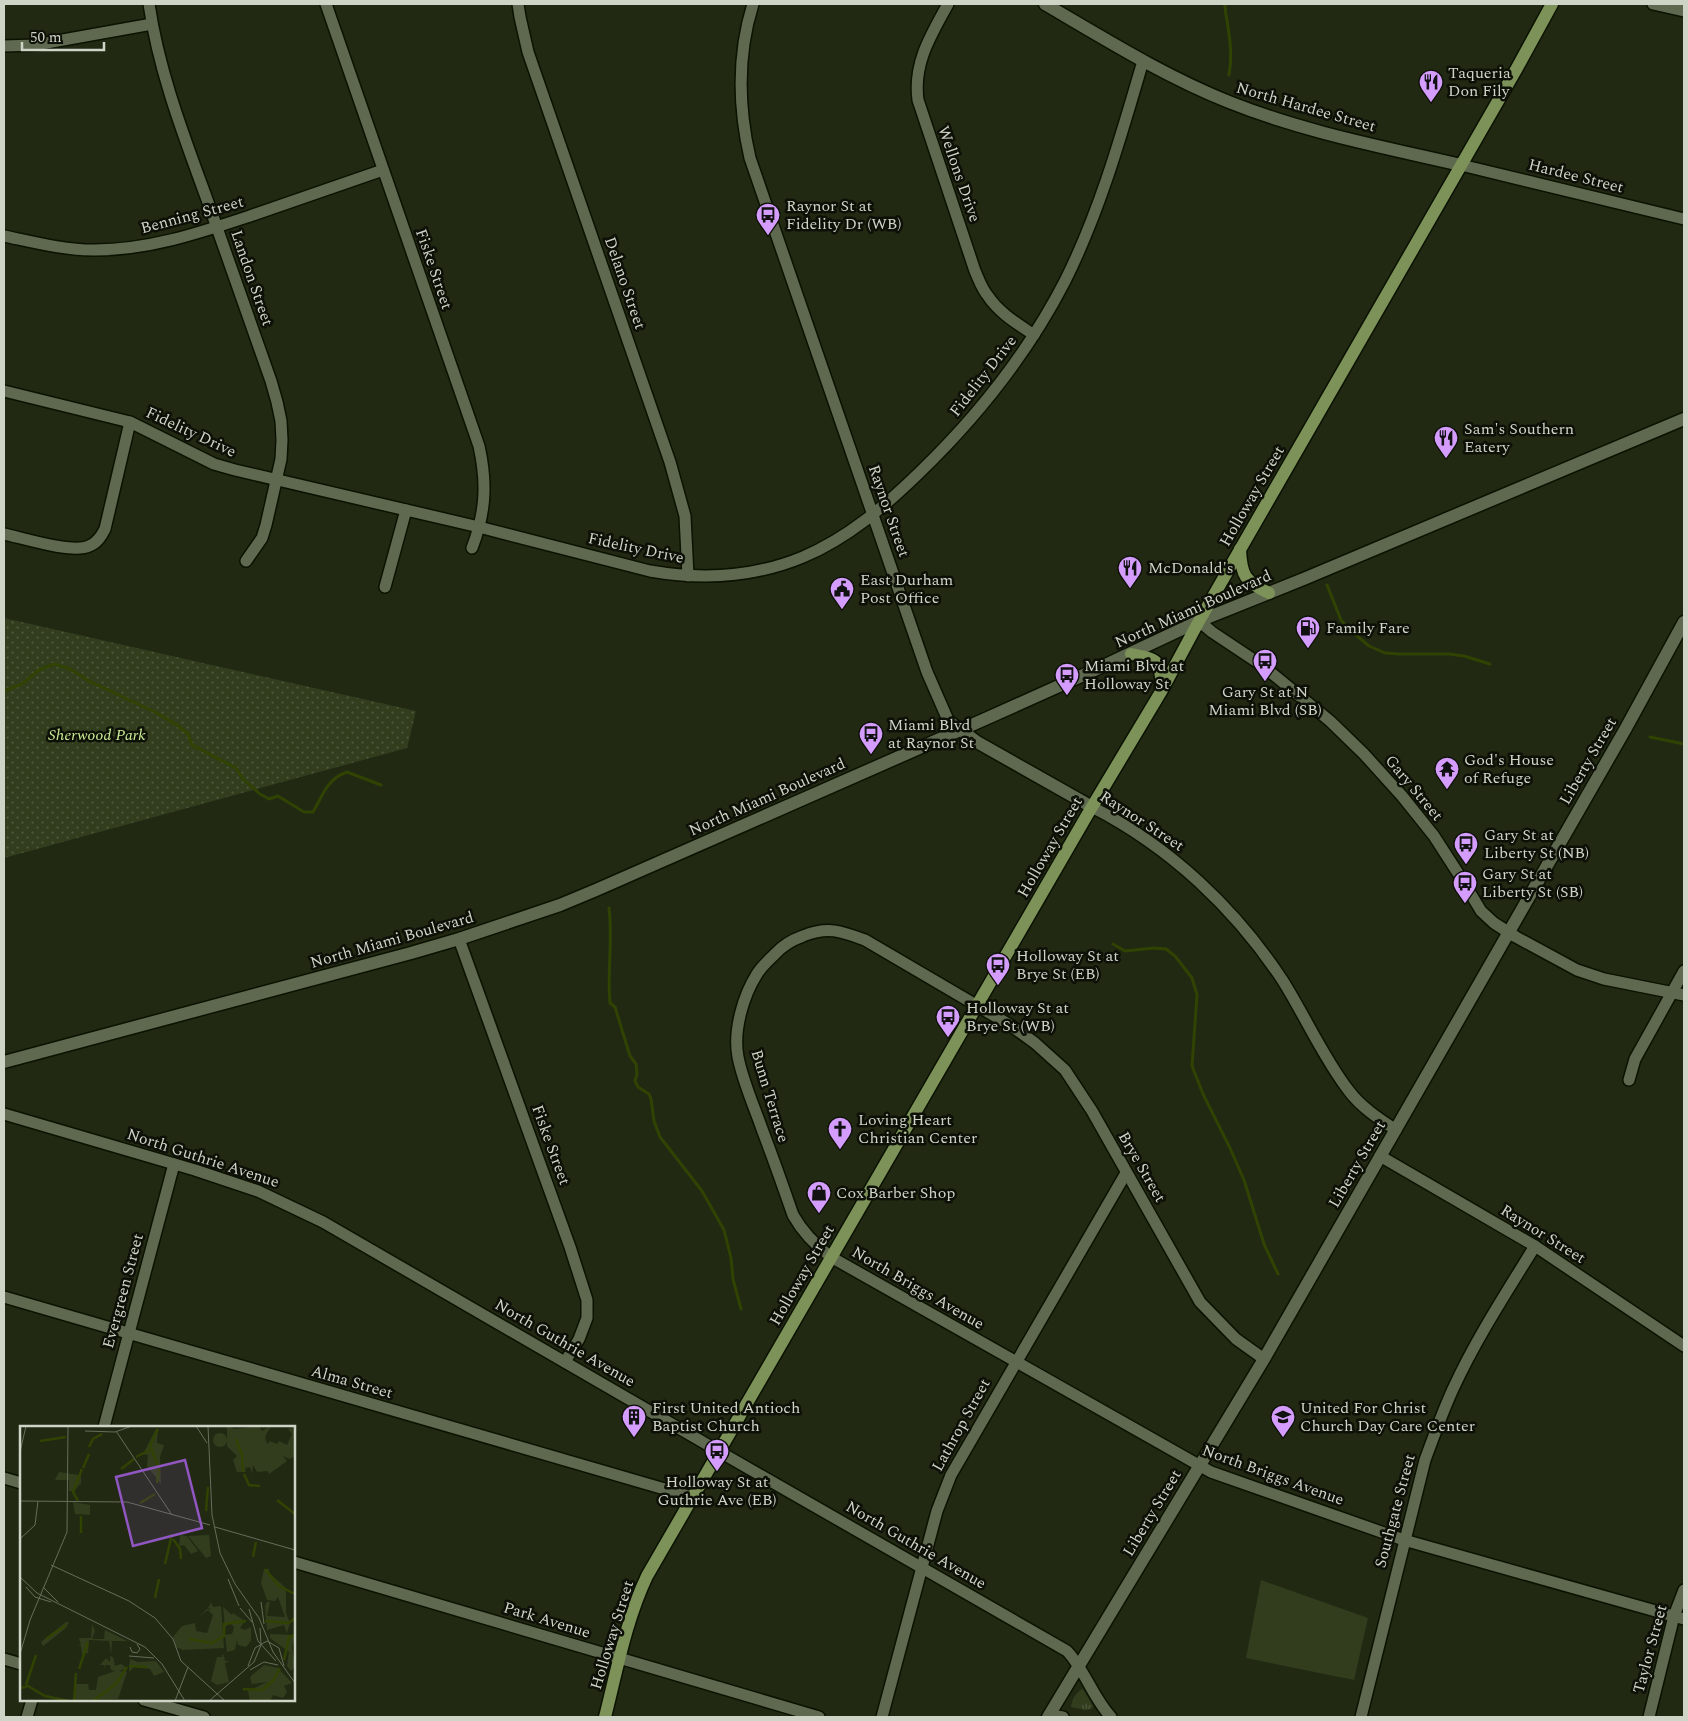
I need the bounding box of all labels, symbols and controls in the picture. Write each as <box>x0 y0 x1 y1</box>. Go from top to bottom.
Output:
scale bar <box>22 20 105 52</box>
text: 50 m <box>30 26 62 49</box>
place label: Taqueria Don Fily <box>1448 61 1511 103</box>
restaurant icon: Taqueria Don Fily <box>1418 69 1444 103</box>
street label: North Hardee Street <box>1233 76 1379 139</box>
street label: Wellons Drive <box>931 123 987 225</box>
street label: Hardee Street <box>1526 153 1627 200</box>
street label: Benning Street <box>138 190 247 240</box>
place label: Raynor St at Fidelity Dr (WB) <box>786 194 901 236</box>
bus stop icon: Raynor St at Fidelity Dr (WB) <box>755 202 781 236</box>
street label: Fiske Street <box>409 225 459 313</box>
street label: Landon Street <box>224 227 280 330</box>
street label: Delano Street <box>598 233 652 333</box>
street label: Fidelity Drive <box>943 330 1023 422</box>
street label: Fidelity Drive <box>142 400 240 464</box>
place label: Sam's Southern Eatery <box>1464 417 1574 459</box>
restaurant icon: Sam's Southern Eatery <box>1433 425 1459 459</box>
street label: Holloway Street <box>1213 441 1291 551</box>
street label: Raynor Street <box>862 461 916 561</box>
street label: Fidelity Drive <box>586 526 686 570</box>
restaurant icon: McDonald's <box>1117 555 1143 589</box>
place label: McDonald's <box>1148 556 1234 580</box>
street label: North Miami Boulevard <box>1111 564 1275 654</box>
place label: East Durham Post Office <box>860 568 953 610</box>
public building icon: East Durham Post Office <box>829 576 855 610</box>
fuel station icon: Family Fare <box>1295 615 1321 649</box>
place label: Family Fare <box>1326 616 1410 640</box>
bus stop icon: Gary St at N Miami Blvd (SB) <box>1252 648 1278 682</box>
place label: Miami Blvd at Holloway St <box>1084 654 1184 696</box>
bus stop icon: Miami Blvd at Holloway St <box>1054 662 1080 696</box>
place label: Gary St at N Miami Blvd (SB) <box>1208 680 1322 722</box>
street label: Liberty Street <box>1553 712 1623 809</box>
place label: Miami Blvd at Raynor St <box>888 713 975 755</box>
bus stop icon: Miami Blvd at Raynor St <box>858 721 884 755</box>
park label: Sherwood Park <box>48 723 146 747</box>
place label: God's House of Refuge <box>1464 748 1554 790</box>
street label: Gary Street <box>1379 750 1449 827</box>
street label: North Miami Boulevard <box>685 752 849 842</box>
temple icon: God's House of Refuge <box>1434 756 1460 790</box>
street label: Raynor Street <box>1095 785 1189 858</box>
street label: Holloway Street <box>1011 792 1089 902</box>
place label: Gary St at Liberty St (NB) <box>1484 823 1589 865</box>
bus stop icon: Gary St at Liberty St (NB) <box>1453 831 1479 865</box>
place label: Gary St at Liberty St (SB) <box>1482 862 1583 904</box>
bus stop icon: Gary St at Liberty St (SB) <box>1452 870 1478 904</box>
street label: North Miami Boulevard <box>307 905 477 975</box>
place label: Holloway St at Brye St (EB) <box>1016 944 1119 986</box>
bus stop icon: Holloway St at Brye St (EB) <box>985 952 1011 986</box>
place label: Holloway St at Brye St (WB) <box>966 996 1069 1038</box>
bus stop icon: Holloway St at Brye St (WB) <box>935 1004 961 1038</box>
street label: Bunn Terrace <box>744 1047 796 1145</box>
street label: Fiske Street <box>525 1101 577 1189</box>
place label: Loving Heart Christian Center <box>858 1108 977 1150</box>
street label: Liberty Street <box>1322 1115 1392 1212</box>
church icon: Loving Heart Christian Center <box>827 1116 853 1150</box>
street label: North Guthrie Avenue <box>124 1122 282 1194</box>
street label: Brye Street <box>1112 1127 1172 1207</box>
shop icon: Cox Barber Shop <box>806 1180 832 1214</box>
place label: Cox Barber Shop <box>836 1181 955 1205</box>
street label: Raynor Street <box>1496 1198 1591 1270</box>
street label: Holloway Street <box>763 1220 841 1330</box>
street label: Evergreen Street <box>96 1231 150 1351</box>
street label: North Briggs Avenue <box>847 1240 989 1336</box>
street label: North Guthrie Avenue <box>490 1293 640 1393</box>
street label: Alma Street <box>308 1359 396 1405</box>
street label: Lathrop Street <box>926 1374 997 1476</box>
place label: First United Antioch Baptist Church <box>652 1396 800 1438</box>
place label: United For Christ Church Day Care Center <box>1300 1396 1475 1438</box>
building icon: First United Antioch Baptist Church <box>621 1404 647 1438</box>
school or university icon: United For Christ Church Day Care Center <box>1270 1404 1296 1438</box>
inset map <box>20 1426 295 1701</box>
bus stop icon: Holloway St at Guthrie Ave (EB) <box>704 1438 730 1472</box>
street label: North Briggs Avenue <box>1199 1438 1347 1512</box>
street label: Southgate Street <box>1368 1451 1422 1571</box>
street label: Liberty Street <box>1117 1465 1188 1561</box>
place label: Holloway St at Guthrie Ave (EB) <box>657 1470 777 1512</box>
street label: North Guthrie Avenue <box>841 1495 991 1595</box>
street label: Holloway Street <box>584 1577 640 1693</box>
street label: Park Avenue <box>501 1595 593 1645</box>
street label: Taylor Street <box>1627 1602 1673 1696</box>

